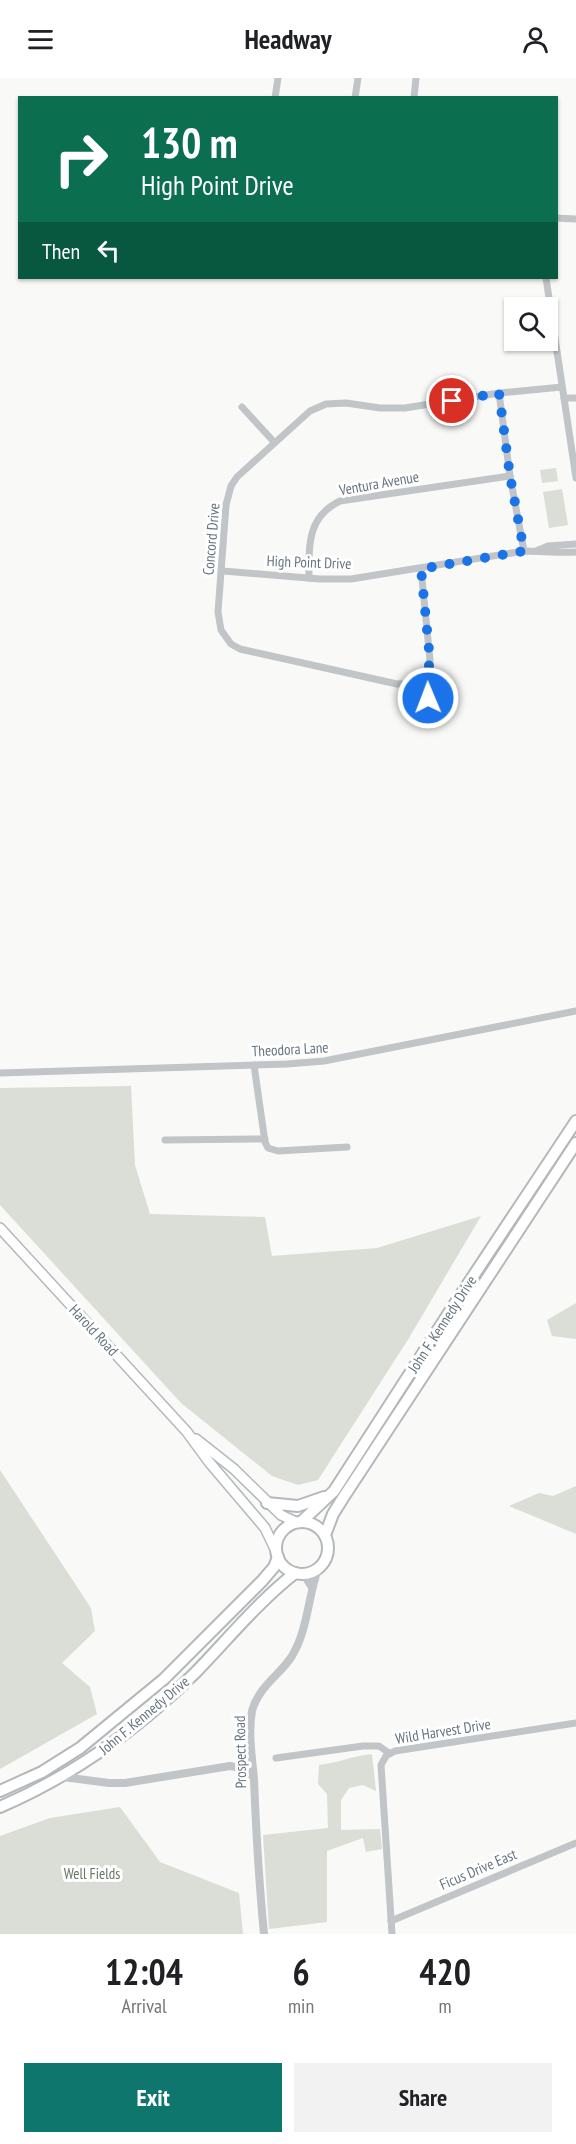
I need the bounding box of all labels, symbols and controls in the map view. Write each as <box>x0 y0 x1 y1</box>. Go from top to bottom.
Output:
text: Headway <box>244 22 332 56</box>
icon: menu <box>24 23 57 56</box>
icon: person <box>519 23 552 56</box>
text: 130 m <box>141 115 238 170</box>
icon: right <box>42 120 120 198</box>
text: High Point Drive <box>141 168 294 202</box>
icon: left <box>92 234 125 267</box>
text: Then <box>42 237 80 265</box>
map controls <box>504 297 558 351</box>
button: search <box>504 297 558 351</box>
pin <box>426 375 477 426</box>
icon: arrive <box>435 384 468 417</box>
street label: Ventura Avenue <box>337 467 420 500</box>
street label: Concord Drive <box>198 502 224 576</box>
street label: High Point Drive <box>266 551 352 573</box>
position arrow <box>396 666 460 730</box>
street label: Theodora Lane <box>251 1038 329 1060</box>
street label: John F. Kennedy Drive <box>403 1272 480 1377</box>
street label: Harold Road <box>65 1300 123 1360</box>
street label: John F. Kennedy Drive <box>94 1672 193 1759</box>
street label: Wild Harvest Drive <box>394 1714 492 1748</box>
street label: Prospect Road <box>230 1715 250 1789</box>
street label: Ficus Drive East <box>437 1844 519 1894</box>
park label: Well Fields <box>64 1864 120 1883</box>
text: 12:04 <box>105 1948 183 1995</box>
text: 6 <box>292 1948 310 1995</box>
text: 420 <box>419 1948 471 1995</box>
text: Arrival <box>121 1993 167 2019</box>
text: min <box>288 1993 314 2019</box>
text: m <box>439 1993 452 2019</box>
button: Exit <box>24 2063 282 2132</box>
button: Share <box>294 2063 552 2132</box>

